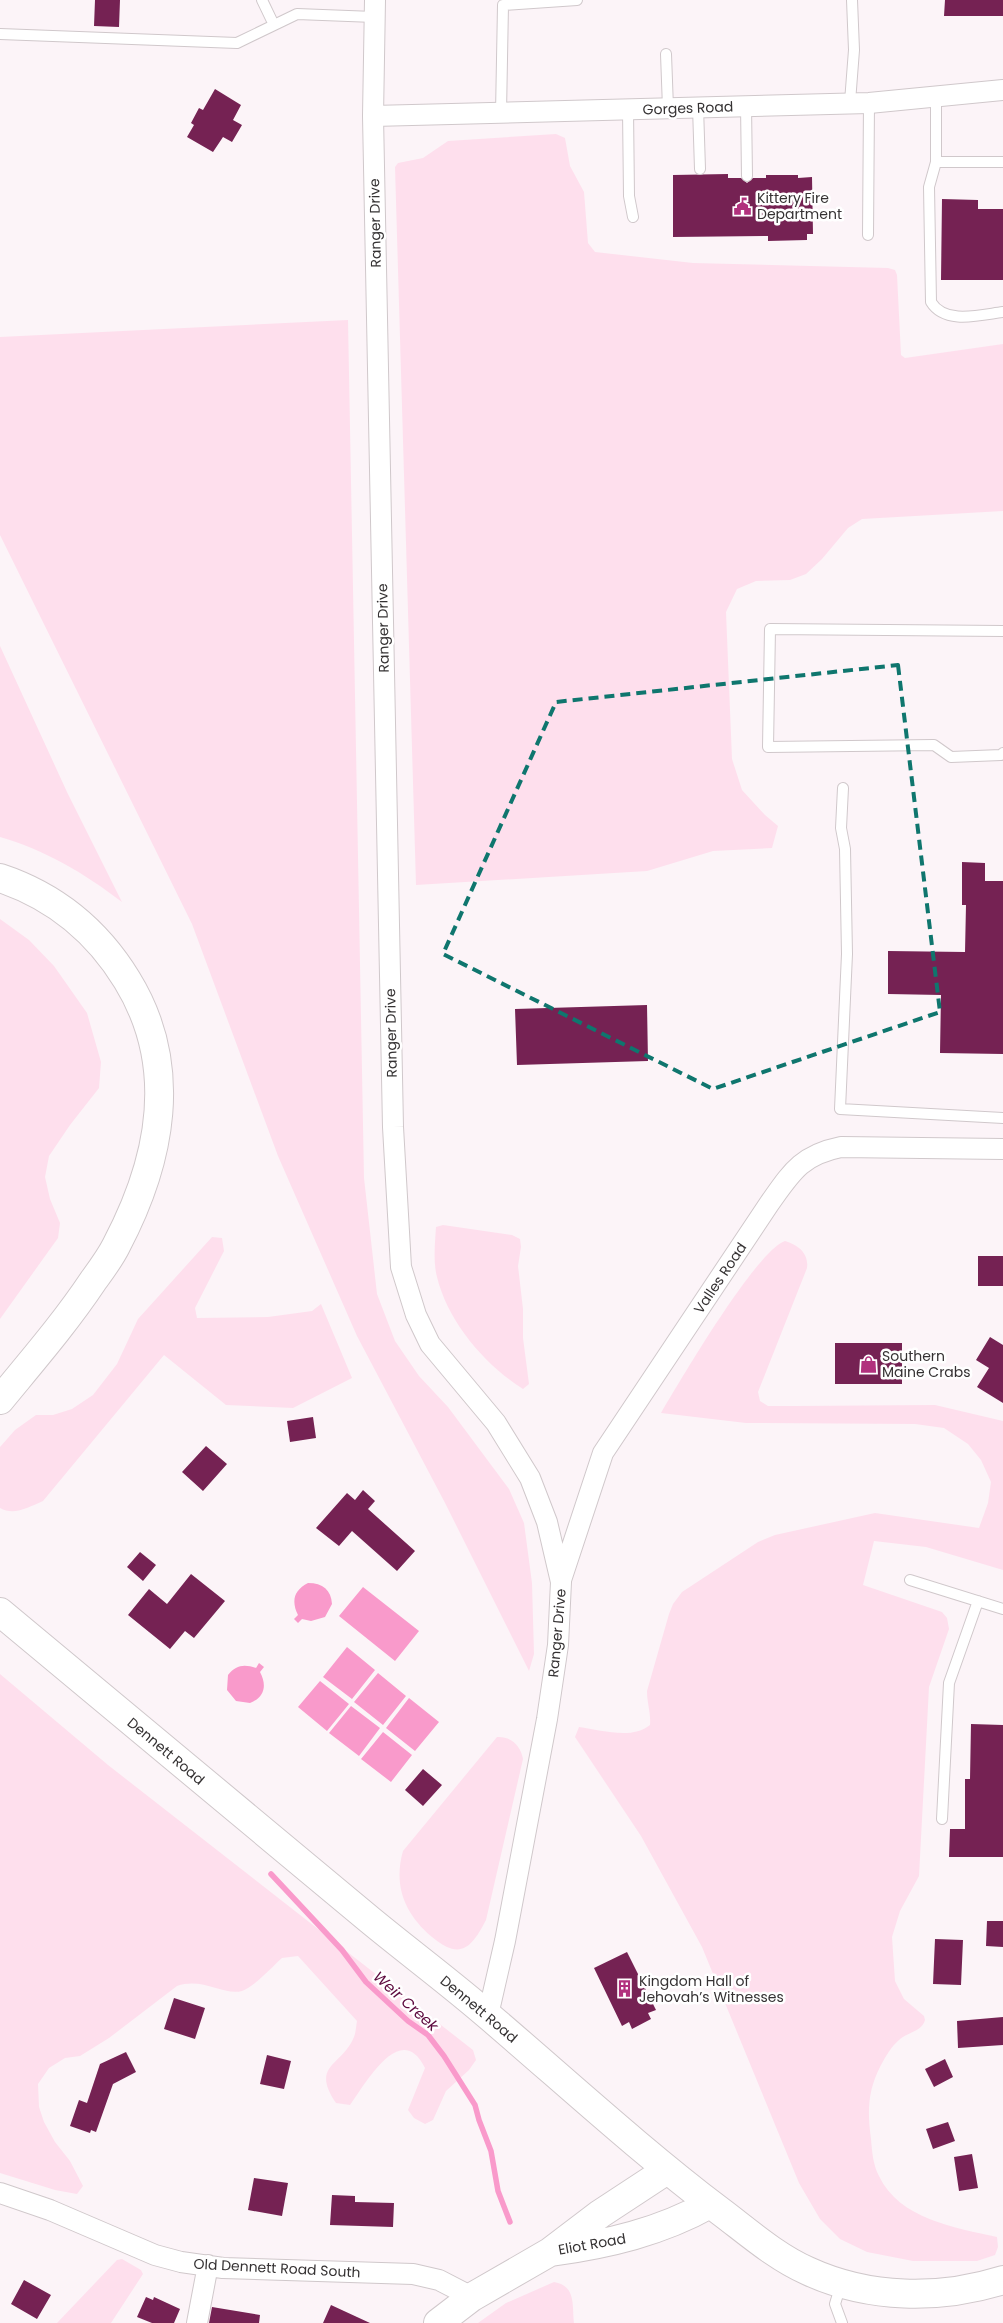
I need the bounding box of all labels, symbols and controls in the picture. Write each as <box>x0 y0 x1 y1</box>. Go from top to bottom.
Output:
street label: Gorges Road <box>642 96 734 120</box>
street label: Ranger Drive <box>364 178 386 268</box>
place label: Kittery Fire Department <box>757 188 842 224</box>
public building icon: Kittery Fire Department <box>733 196 753 216</box>
street label: Ranger Drive <box>372 583 394 673</box>
street label: Ranger Drive <box>380 988 402 1078</box>
street label: Valles Road <box>689 1238 751 1318</box>
place label: Southern Maine Crabs <box>882 1346 971 1382</box>
shop icon: Southern Maine Crabs <box>858 1354 878 1374</box>
street label: Ranger Drive <box>543 1587 571 1678</box>
street label: Dennett Road <box>123 1713 209 1789</box>
water label: Weir Creek <box>369 1966 444 2037</box>
street label: Dennett Road <box>436 1971 522 2047</box>
place label: Kingdom Hall of Jehovah’s Witnesses <box>639 1971 784 2007</box>
building icon: Kingdom Hall of Jehovah’s Witnesses <box>615 1979 635 1999</box>
street label: Eliot Road <box>557 2228 627 2260</box>
street label: Old Dennett Road South <box>193 2254 361 2282</box>

